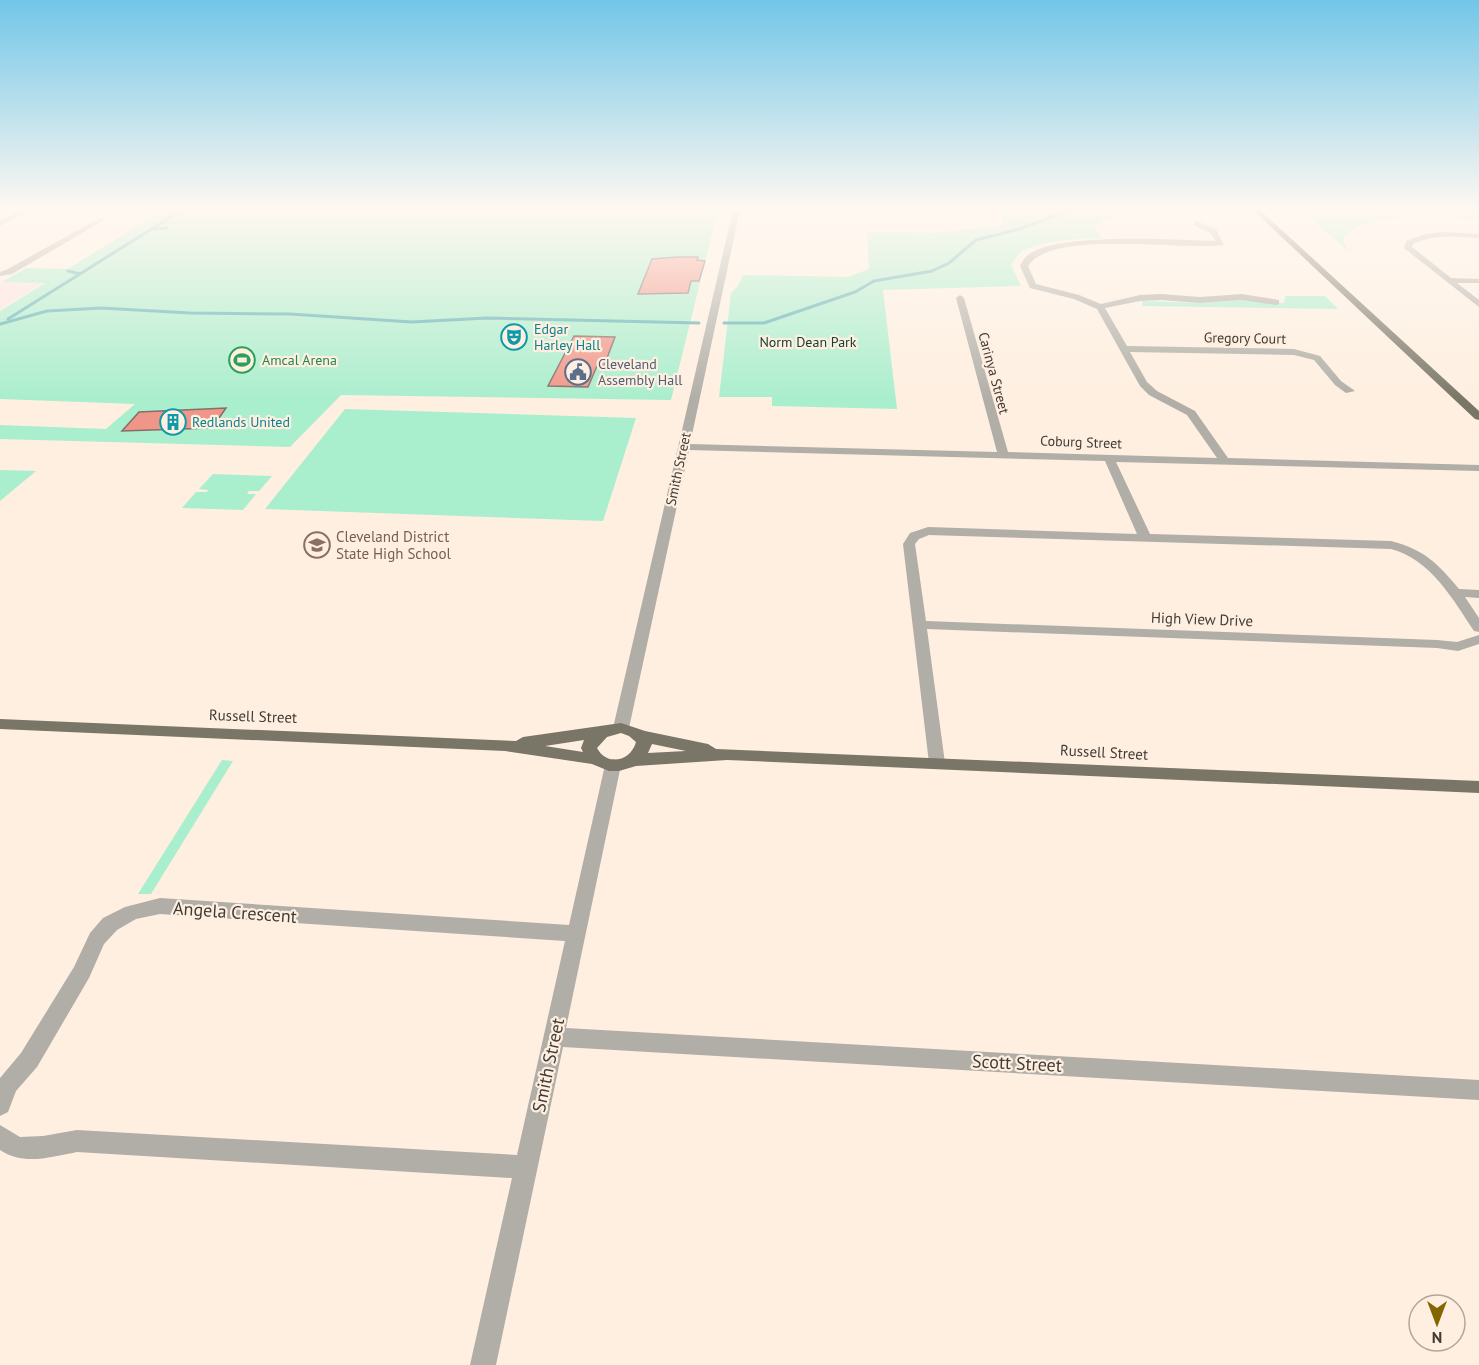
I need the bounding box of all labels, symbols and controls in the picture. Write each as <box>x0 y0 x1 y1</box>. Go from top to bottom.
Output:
place label: Edgar Harley Hall <box>534 320 600 354</box>
theatre icon: Edgar Harley Hall <box>499 322 529 352</box>
street label: Gregory Court <box>1204 328 1287 348</box>
street label: Carinya Street <box>974 330 1014 416</box>
park label: Norm Dean Park <box>759 333 857 351</box>
sports icon: Amcal Arena <box>227 345 257 375</box>
place label: Amcal Arena <box>262 351 337 369</box>
place label: Cleveland Assembly Hall <box>598 355 682 389</box>
public building icon: Cleveland Assembly Hall <box>563 357 593 387</box>
building icon: Redlands United <box>158 407 188 437</box>
place label: Redlands United <box>192 413 290 431</box>
street label: Smith Street <box>661 430 695 507</box>
street label: Coburg Street <box>1040 432 1122 452</box>
place label: Cleveland District State High School <box>336 527 451 563</box>
school or university icon: Cleveland District State High School <box>302 530 332 560</box>
street label: High View Drive <box>1151 608 1253 630</box>
street label: Russell Street <box>209 705 297 727</box>
street label: Russell Street <box>1059 740 1149 764</box>
street label: Angela Crescent <box>172 896 298 928</box>
street label: Smith Street <box>527 1016 569 1114</box>
street label: Scott Street <box>972 1049 1062 1077</box>
north arrow <box>1407 1293 1467 1353</box>
text: N <box>1432 1328 1442 1348</box>

